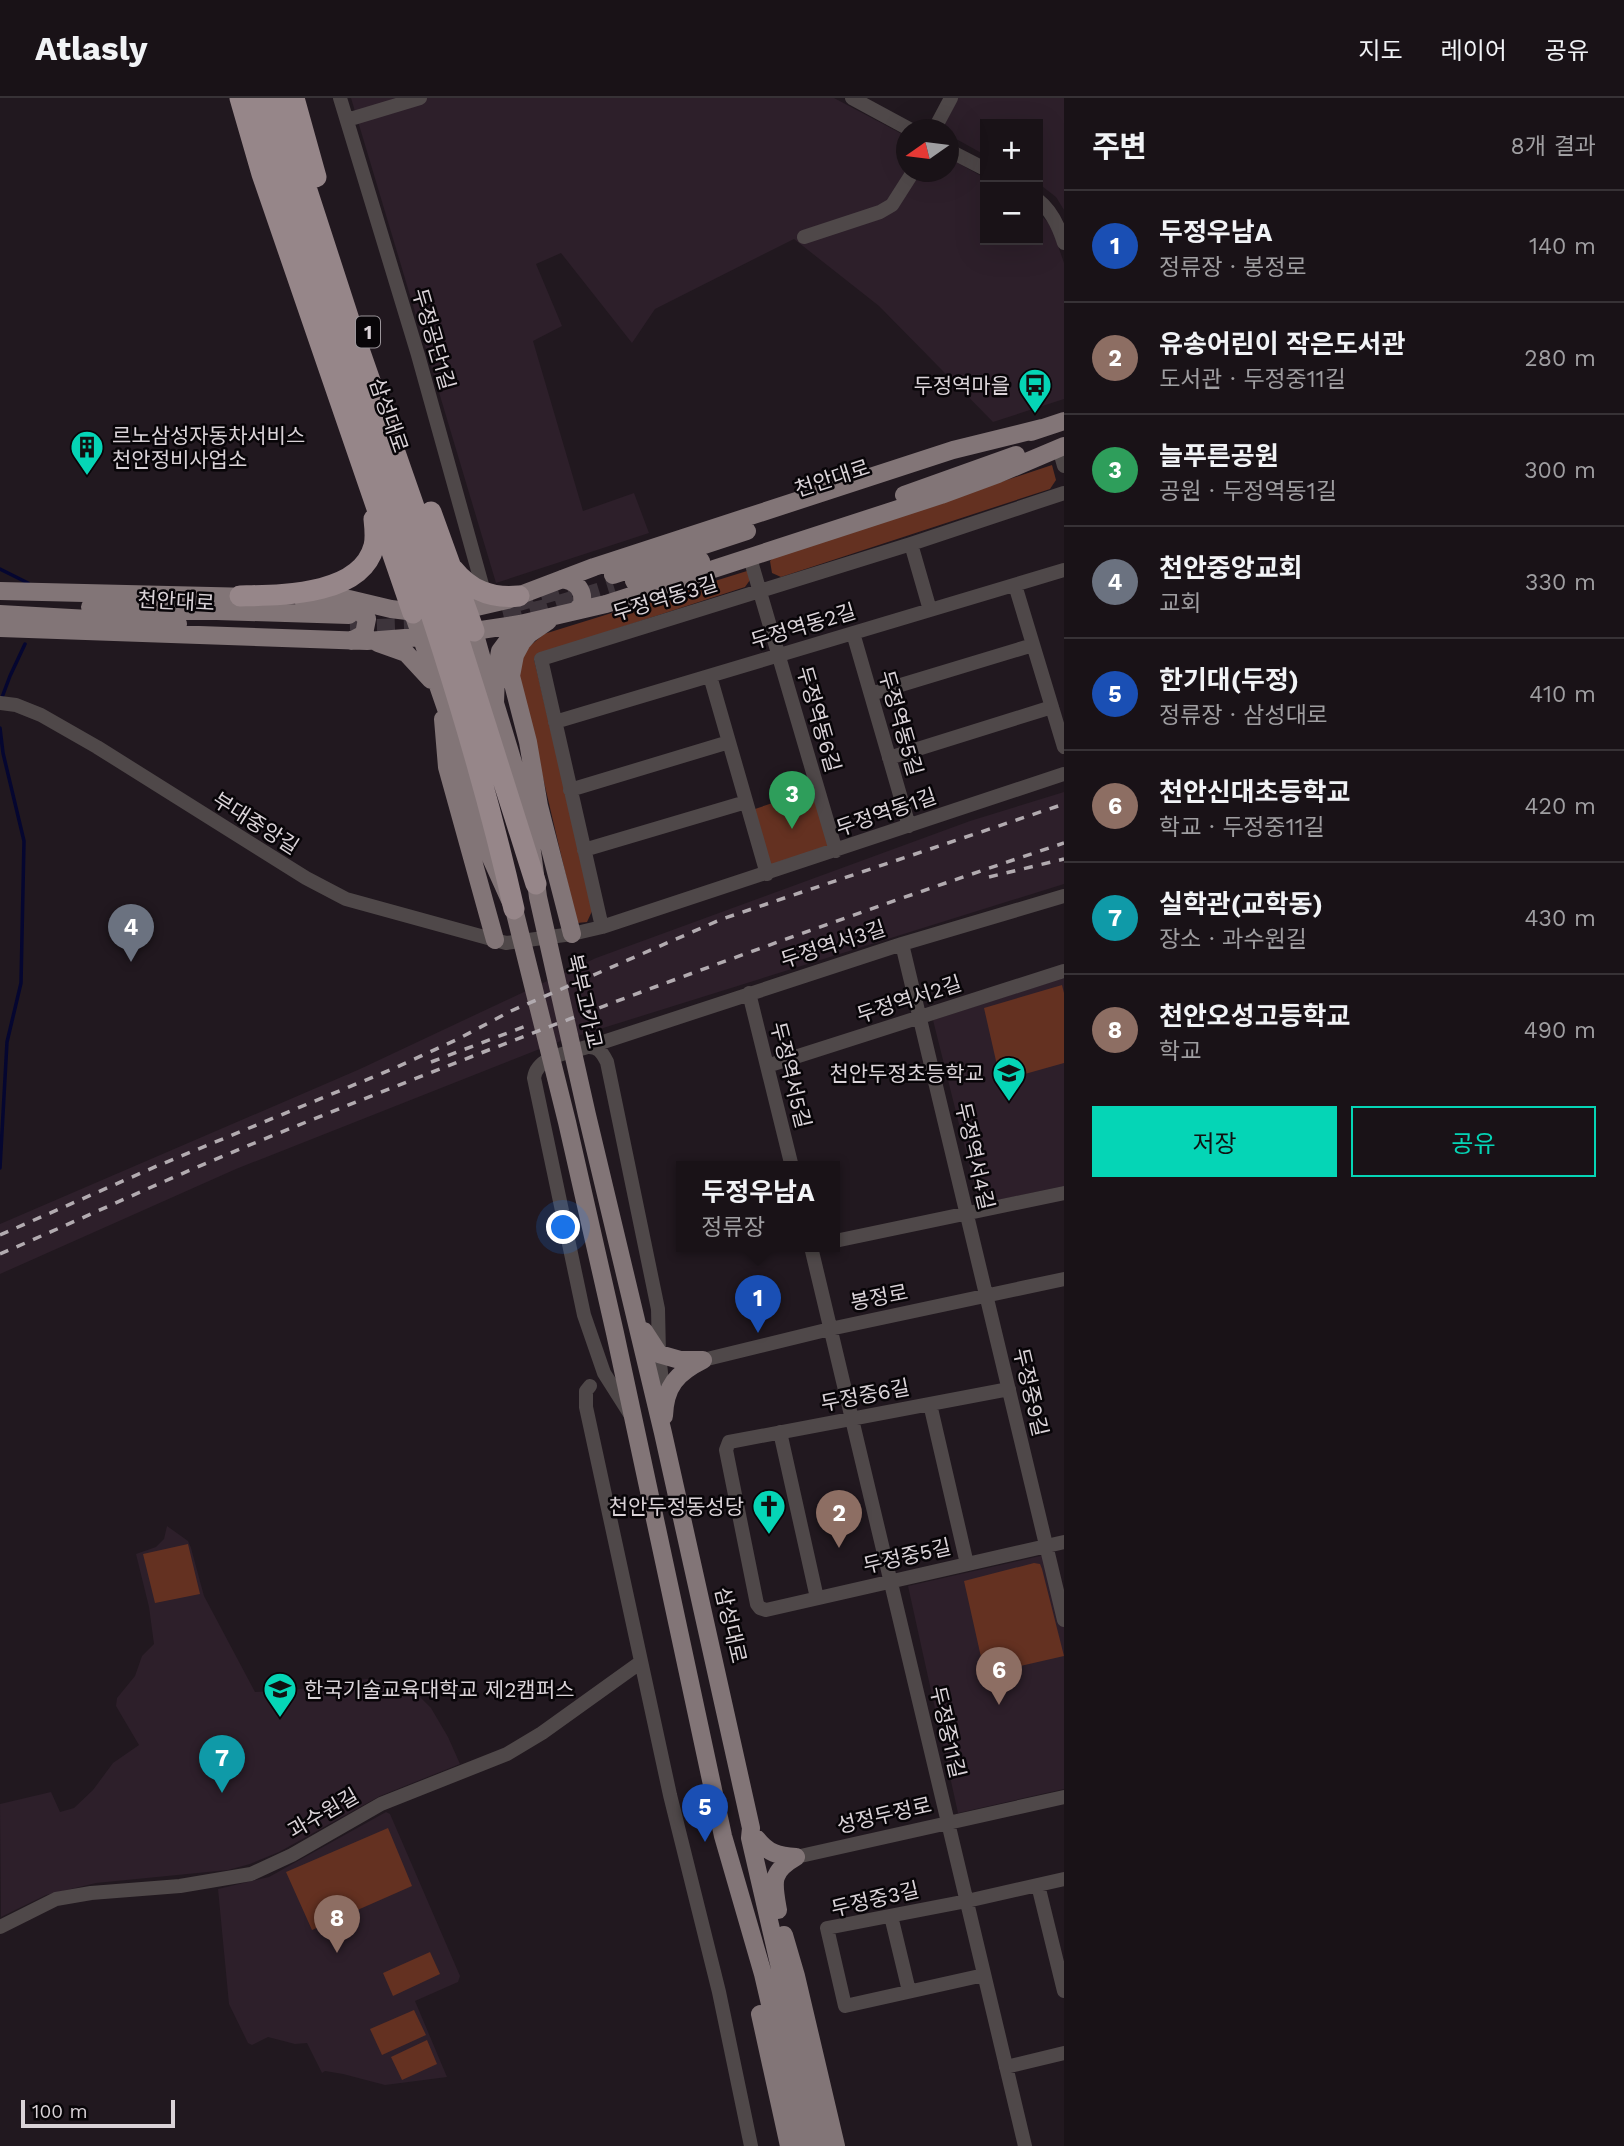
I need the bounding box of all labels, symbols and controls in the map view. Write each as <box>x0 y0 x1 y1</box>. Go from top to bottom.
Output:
text: Atlasly <box>35 29 147 68</box>
text: 지도 <box>1358 37 1403 65</box>
text: 레이어 <box>1441 37 1507 65</box>
text: 공유 <box>1545 37 1589 65</box>
north arrow <box>896 119 959 182</box>
map controls <box>980 119 1043 245</box>
button: + <box>980 119 1043 182</box>
text: 주변 <box>1092 129 1147 164</box>
text: 8개 결과 <box>1511 133 1596 160</box>
button: − <box>980 182 1043 245</box>
text: 두정우남A <box>1159 217 1272 247</box>
text: 1 <box>1110 233 1120 260</box>
text: 140 m <box>1529 233 1596 260</box>
text: 정류장 · 봉정로 <box>1159 254 1307 281</box>
street label: 두정공단1길 <box>408 285 460 393</box>
road number: 1 <box>356 316 380 348</box>
text: 유송어린이 작은도서관 <box>1159 329 1406 359</box>
text: 2 <box>1108 345 1122 372</box>
text: 280 m <box>1524 345 1596 372</box>
bus stop icon: 두정역마을 <box>1016 366 1054 415</box>
text: 도서관 · 두정중11길 <box>1159 366 1346 393</box>
place label: 두정역마을 <box>913 373 1010 398</box>
street label: 삼성대로 <box>365 374 413 456</box>
place label: 르노삼성자동차서비스 천안정비사업소 <box>112 423 305 472</box>
building icon: 르노삼성자동차서비스 천안정비사업소 <box>68 428 106 477</box>
text: 늘푸른공원 <box>1159 441 1279 471</box>
street label: 천안대로 <box>791 454 873 502</box>
text: 3 <box>1108 457 1122 484</box>
text: 300 m <box>1524 457 1596 484</box>
text: 공원 · 두정역동1길 <box>1159 478 1337 505</box>
text: 천안중앙교회 <box>1159 553 1303 583</box>
text: 4 <box>1108 569 1122 596</box>
text: 330 m <box>1525 569 1596 596</box>
street label: 두정역동3길 <box>609 570 721 626</box>
street label: 천안대로 <box>137 586 215 616</box>
text: 교회 <box>1159 590 1201 617</box>
street label: 두정역동2길 <box>747 598 859 654</box>
street label: 두정역동6길 <box>792 663 846 775</box>
text: 한기대(두정) <box>1159 665 1299 695</box>
street label: 두정역동5길 <box>874 667 928 779</box>
text: 5 <box>1108 681 1122 708</box>
text: 410 m <box>1529 681 1596 708</box>
text: 정류장 · 삼성대로 <box>1159 702 1328 729</box>
pin: 3 <box>769 771 815 829</box>
text: 천안신대초등학교 <box>1159 777 1350 807</box>
street label: 두정역동1길 <box>832 783 940 841</box>
street label: 부대중앙길 <box>208 787 304 859</box>
text: 6 <box>1108 793 1122 820</box>
text: 420 m <box>1524 793 1596 820</box>
text: 학교 · 두정중11길 <box>1159 814 1325 841</box>
text: 실학관(교학동) <box>1159 889 1323 919</box>
pin: 4 <box>108 904 154 962</box>
text: 7 <box>1108 905 1122 932</box>
text: 430 m <box>1524 905 1596 932</box>
street label: 두정역서3길 <box>777 915 889 973</box>
text: 장소 · 과수원길 <box>1159 926 1307 953</box>
street label: 북부고가교 <box>562 951 608 1051</box>
street label: 두정역서2길 <box>853 970 965 1028</box>
text: 천안오성고등학교 <box>1159 1001 1350 1031</box>
text: 8 <box>1108 1017 1122 1044</box>
text: 490 m <box>1524 1017 1596 1044</box>
street label: 두정역서5길 <box>766 1019 816 1131</box>
text: 학교 <box>1159 1038 1201 1065</box>
school or university icon: 천안두정초등학교 <box>990 1054 1028 1103</box>
place label: 천안두정초등학교 <box>829 1061 984 1086</box>
street label: 두정역서4길 <box>951 1100 999 1212</box>
button: 저장 <box>1092 1106 1337 1177</box>
button: 공유 <box>1351 1106 1596 1177</box>
popup <box>676 1161 840 1252</box>
text: 두정우남A <box>701 1177 815 1207</box>
your location <box>546 1210 580 1244</box>
text: 정류장 <box>701 1214 765 1241</box>
pin: 1 <box>735 1275 781 1333</box>
street label: 봉정로 <box>848 1279 910 1315</box>
street label: 두정중9길 <box>1009 1345 1053 1439</box>
street label: 두정중6길 <box>818 1374 912 1416</box>
church icon: 천안두정동성당 <box>750 1487 788 1536</box>
pin: 2 <box>816 1490 862 1548</box>
place label: 천안두정동성당 <box>609 1494 744 1519</box>
street label: 두정중5길 <box>861 1534 953 1578</box>
street label: 삼성대로 <box>710 1585 752 1665</box>
pin: 6 <box>976 1647 1022 1705</box>
school or university icon: 한국기술교육대학교 제2캠퍼스 <box>261 1670 299 1719</box>
place label: 한국기술교육대학교 제2캠퍼스 <box>304 1677 575 1702</box>
street label: 두정중11길 <box>925 1684 971 1780</box>
pin: 7 <box>199 1735 245 1793</box>
street label: 과수원길 <box>283 1783 363 1843</box>
pin: 5 <box>682 1784 728 1842</box>
street label: 성정두정로 <box>834 1792 934 1838</box>
street label: 두정중3길 <box>829 1877 921 1921</box>
pin: 8 <box>314 1895 360 1953</box>
scale bar <box>21 2097 175 2129</box>
text: 100 m <box>32 2100 88 2123</box>

